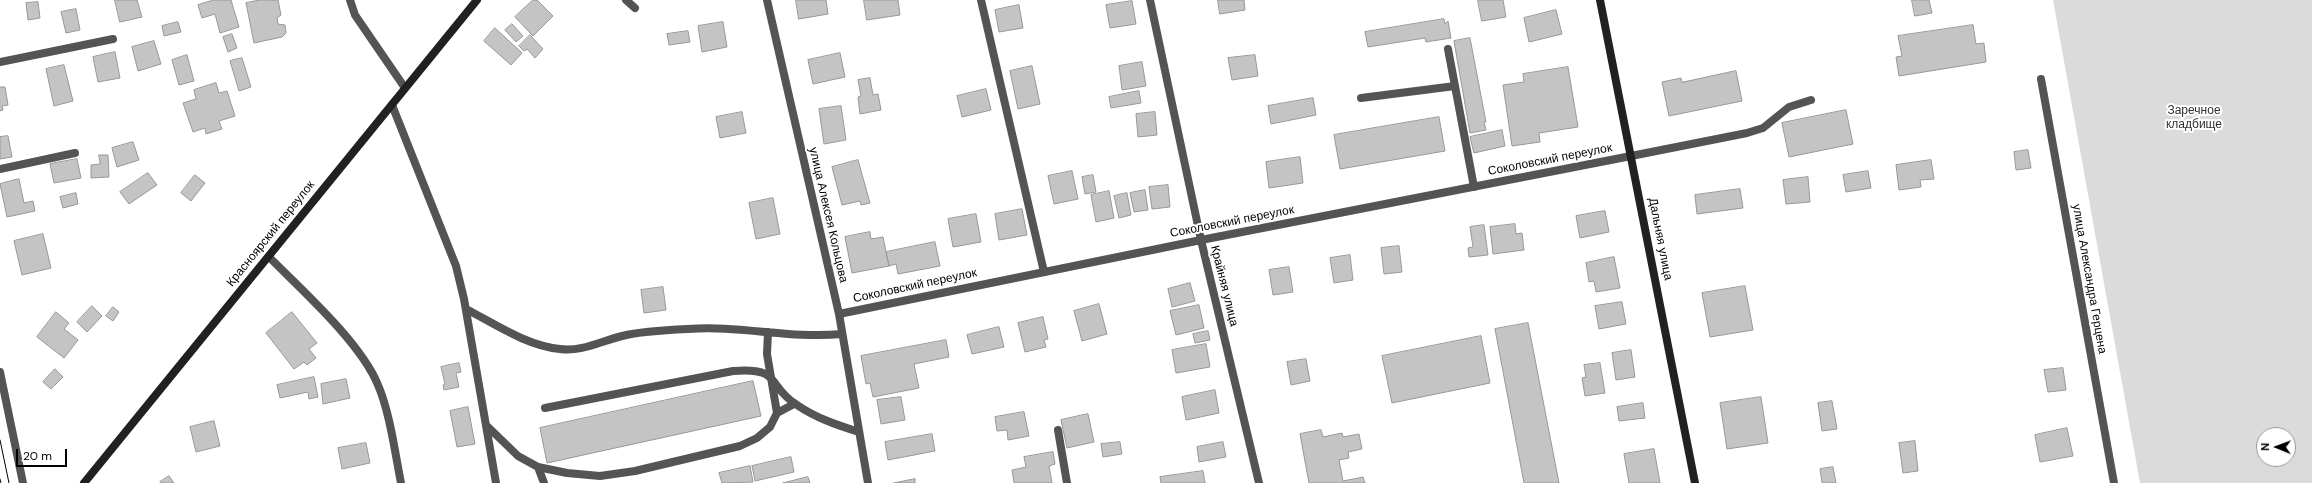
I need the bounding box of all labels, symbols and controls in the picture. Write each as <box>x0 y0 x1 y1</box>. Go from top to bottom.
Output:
park label: Заречное кладбище <box>2166 104 2222 132</box>
street label: Соколовский переулок <box>1487 141 1613 179</box>
street label: улица Алексея Кольцова <box>805 146 851 284</box>
street label: Красноярский переулок <box>224 178 318 290</box>
street label: Дальняя улица <box>1645 196 1675 282</box>
street label: Соколовский переулок <box>1169 203 1295 241</box>
street label: улица Александра Герцена <box>2069 203 2109 355</box>
street label: Крайняя улица <box>1207 244 1241 328</box>
street label: Соколовский переулок <box>852 266 978 306</box>
north arrow <box>2256 427 2296 467</box>
scale bar <box>18 441 69 467</box>
text: N <box>2258 443 2272 451</box>
text: 20 m <box>23 448 52 464</box>

